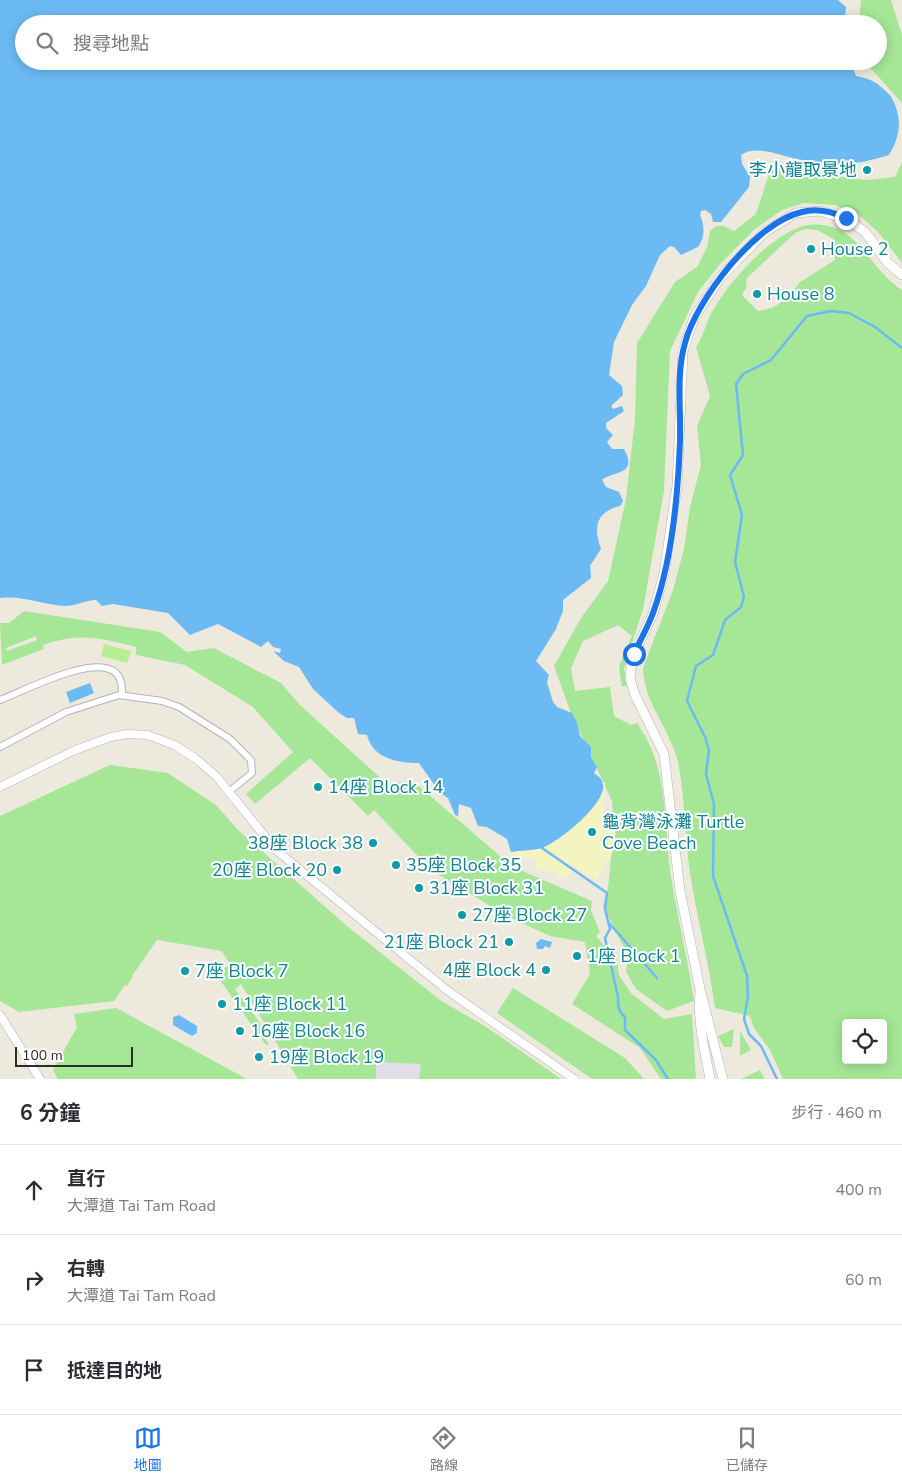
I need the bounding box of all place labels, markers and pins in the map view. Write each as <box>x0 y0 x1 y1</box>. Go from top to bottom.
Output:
place label: 李小龍取景地 <box>749 158 857 182</box>
marker: 李小龍取景地 <box>861 164 873 176</box>
place label: House 2 <box>821 237 888 261</box>
marker: House 2 <box>805 243 817 255</box>
place label: House 8 <box>767 282 834 306</box>
marker: House 8 <box>751 288 763 300</box>
place label: 14座 Block 14 <box>328 775 443 799</box>
marker: 14座 Block 14 <box>312 781 324 793</box>
place label: 龜背灣泳灘 Turtle Cove Beach <box>602 810 744 855</box>
marker: 龜背灣泳灘 Turtle Cove Beach <box>586 826 598 838</box>
place label: 38座 Block 38 <box>248 831 363 855</box>
marker: 38座 Block 38 <box>367 837 379 849</box>
place label: 35座 Block 35 <box>406 853 521 877</box>
place label: 20座 Block 20 <box>212 858 327 882</box>
marker: 35座 Block 35 <box>390 859 402 871</box>
marker: 20座 Block 20 <box>331 864 343 876</box>
place label: 31座 Block 31 <box>429 876 544 900</box>
marker: 31座 Block 31 <box>413 882 425 894</box>
place label: 27座 Block 27 <box>472 903 587 927</box>
marker: 27座 Block 27 <box>456 909 468 921</box>
place label: 21座 Block 21 <box>384 930 499 954</box>
marker: 21座 Block 21 <box>503 936 515 948</box>
place label: 1座 Block 1 <box>587 944 681 968</box>
marker: 1座 Block 1 <box>571 950 583 962</box>
place label: 4座 Block 4 <box>442 958 536 982</box>
place label: 7座 Block 7 <box>195 959 289 983</box>
marker: 4座 Block 4 <box>540 964 552 976</box>
marker: 7座 Block 7 <box>179 965 191 977</box>
place label: 11座 Block 11 <box>232 992 347 1016</box>
marker: 11座 Block 11 <box>216 998 228 1010</box>
place label: 16座 Block 16 <box>250 1019 365 1043</box>
marker: 16座 Block 16 <box>234 1025 246 1037</box>
place label: 19座 Block 19 <box>269 1045 384 1069</box>
marker: 19座 Block 19 <box>253 1051 265 1063</box>

